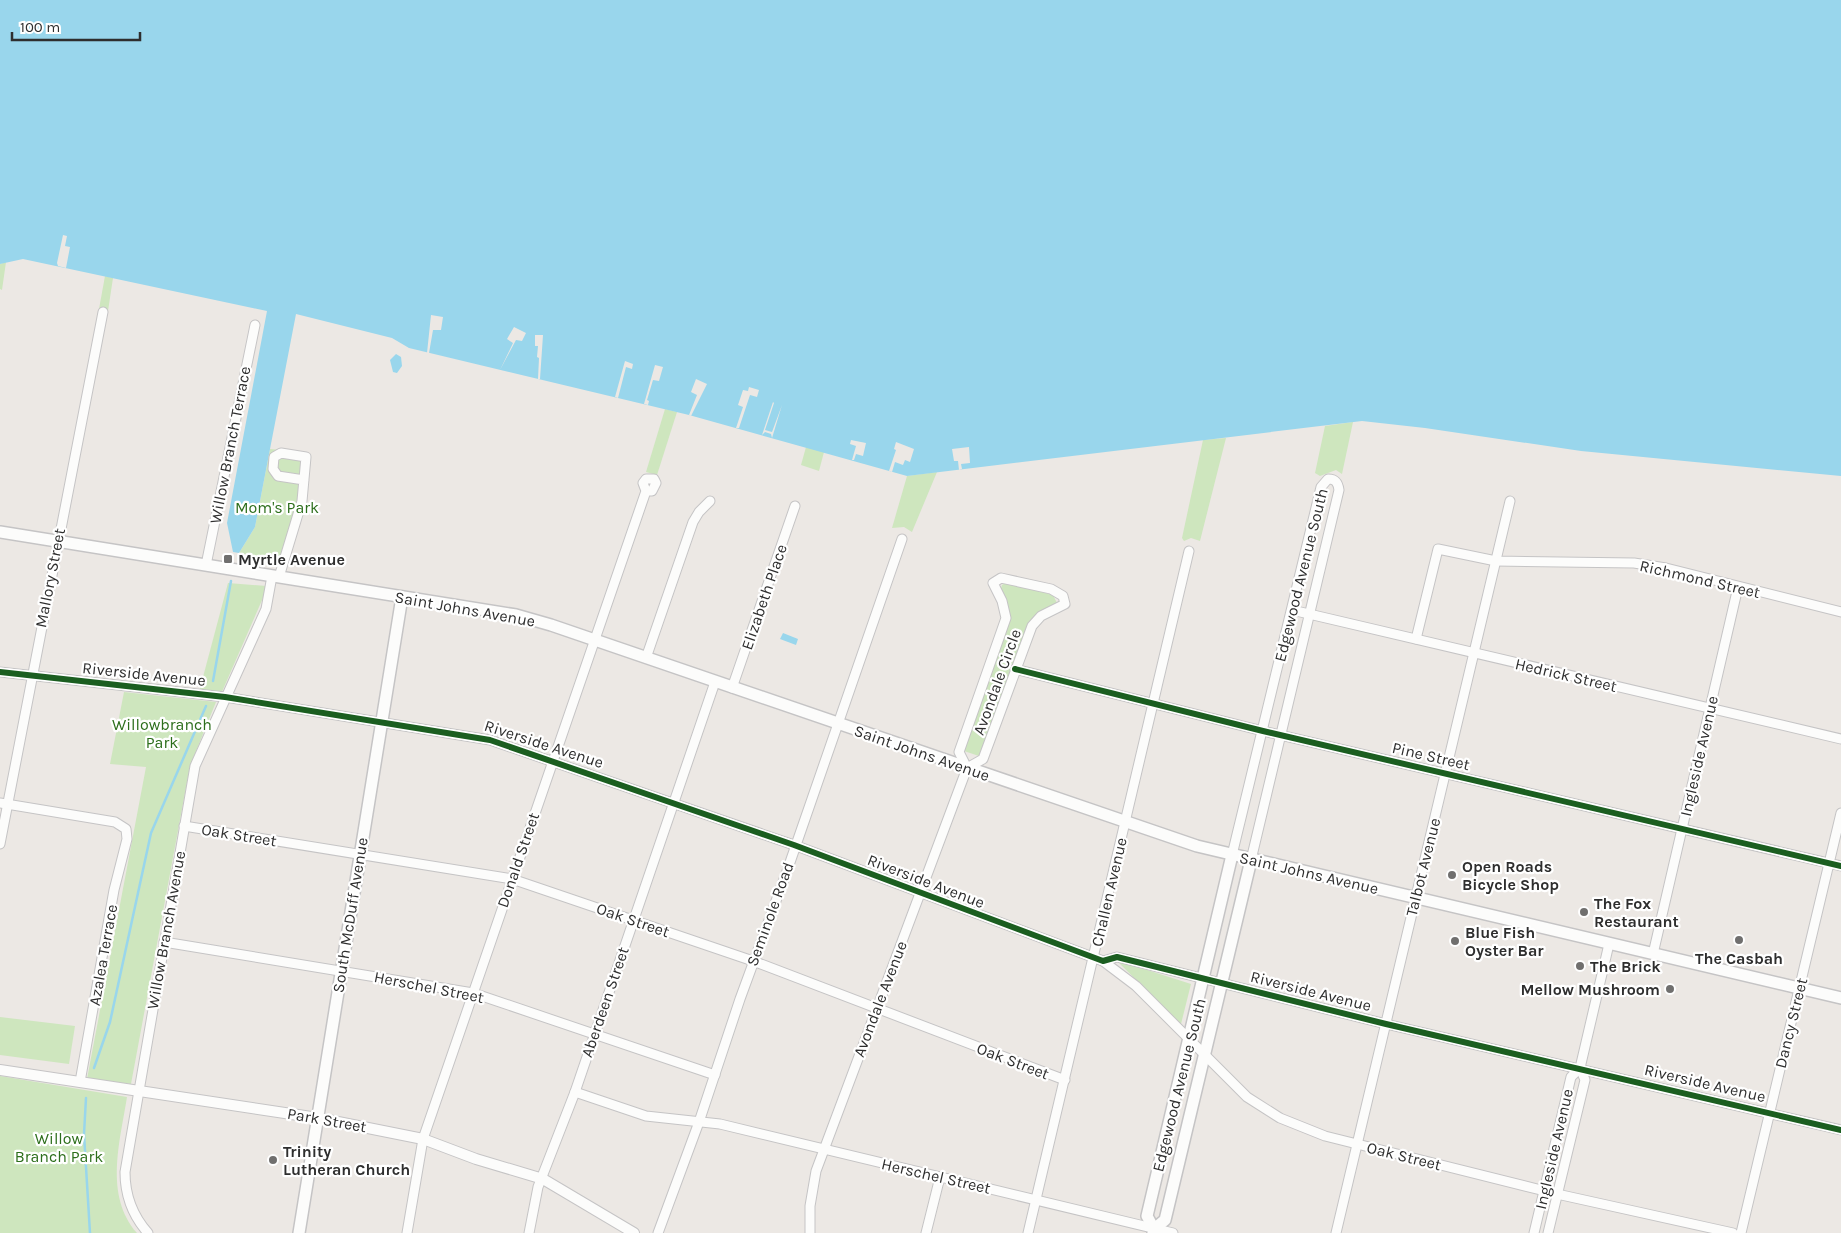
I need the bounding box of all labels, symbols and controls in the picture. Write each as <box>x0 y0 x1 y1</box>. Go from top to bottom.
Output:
scale bar <box>12 10 140 42</box>
text: 100 m <box>20 18 60 36</box>
street label: Willow Branch Terrace <box>205 365 255 525</box>
street label: Edgewood Avenue South <box>1270 486 1332 664</box>
park label: Mom's Park <box>235 498 319 517</box>
street label: Mallory Street <box>31 527 69 629</box>
street label: Elizabeth Place <box>737 542 791 652</box>
place label: Myrtle Avenue <box>238 550 345 569</box>
marker: Myrtle Avenue <box>222 553 234 565</box>
street label: Richmond Street <box>1638 556 1762 602</box>
street label: Saint Johns Avenue <box>393 587 537 631</box>
street label: Avondale Circle <box>969 626 1025 738</box>
street label: Hedrick Street <box>1513 654 1619 696</box>
street label: Riverside Avenue <box>81 658 207 690</box>
street label: Ingleside Avenue <box>1676 694 1722 818</box>
park label: Willowbranch Park <box>112 715 212 752</box>
street label: Riverside Avenue <box>482 716 606 772</box>
street label: Saint Johns Avenue <box>852 721 992 785</box>
street label: Pine Street <box>1390 738 1472 774</box>
street label: Donald Street <box>493 810 543 910</box>
street label: Talbot Avenue <box>1402 816 1444 918</box>
street label: Oak Street <box>200 820 278 850</box>
street label: South McDuff Avenue <box>328 836 372 994</box>
street label: Challen Avenue <box>1087 836 1131 948</box>
street label: Saint Johns Avenue <box>1238 848 1380 898</box>
street label: Willow Branch Avenue <box>143 849 189 1011</box>
street label: Riverside Avenue <box>865 850 987 912</box>
place label: Open Roads Bicycle Shop <box>1462 857 1559 894</box>
street label: Seminole Road <box>742 859 798 969</box>
marker: Open Roads Bicycle Shop <box>1446 869 1458 881</box>
place label: The Fox Restaurant <box>1594 894 1679 931</box>
street label: Oak Street <box>594 899 672 941</box>
street label: Azalea Terrace <box>85 903 121 1007</box>
marker: The Fox Restaurant <box>1578 906 1590 918</box>
place label: Blue Fish Oyster Bar <box>1465 923 1544 960</box>
marker: The Casbah <box>1733 934 1745 946</box>
marker: Blue Fish Oyster Bar <box>1449 935 1461 947</box>
street label: Avondale Avenue <box>849 938 911 1060</box>
street label: Aberdeen Street <box>577 944 633 1060</box>
place label: The Casbah <box>1695 949 1783 968</box>
place label: The Brick <box>1590 957 1661 976</box>
marker: The Brick <box>1574 960 1586 972</box>
street label: Herschel Street <box>372 967 486 1007</box>
street label: Riverside Avenue <box>1249 967 1373 1015</box>
street label: Dancy Street <box>1771 976 1811 1070</box>
place label: Mellow Mushroom <box>1521 980 1660 999</box>
marker: Mellow Mushroom <box>1664 983 1676 995</box>
street label: Edgewood Avenue South <box>1148 996 1210 1174</box>
street label: Oak Street <box>974 1039 1052 1083</box>
street label: Riverside Avenue <box>1642 1060 1768 1106</box>
street label: Ingleside Avenue <box>1531 1087 1577 1211</box>
street label: Park Street <box>286 1104 368 1136</box>
park label: Willow Branch Park <box>15 1129 103 1166</box>
street label: Oak Street <box>1365 1138 1443 1174</box>
place label: Trinity Lutheran Church <box>283 1142 410 1179</box>
marker: Trinity Lutheran Church <box>267 1154 279 1166</box>
street label: Herschel Street <box>880 1154 992 1198</box>

